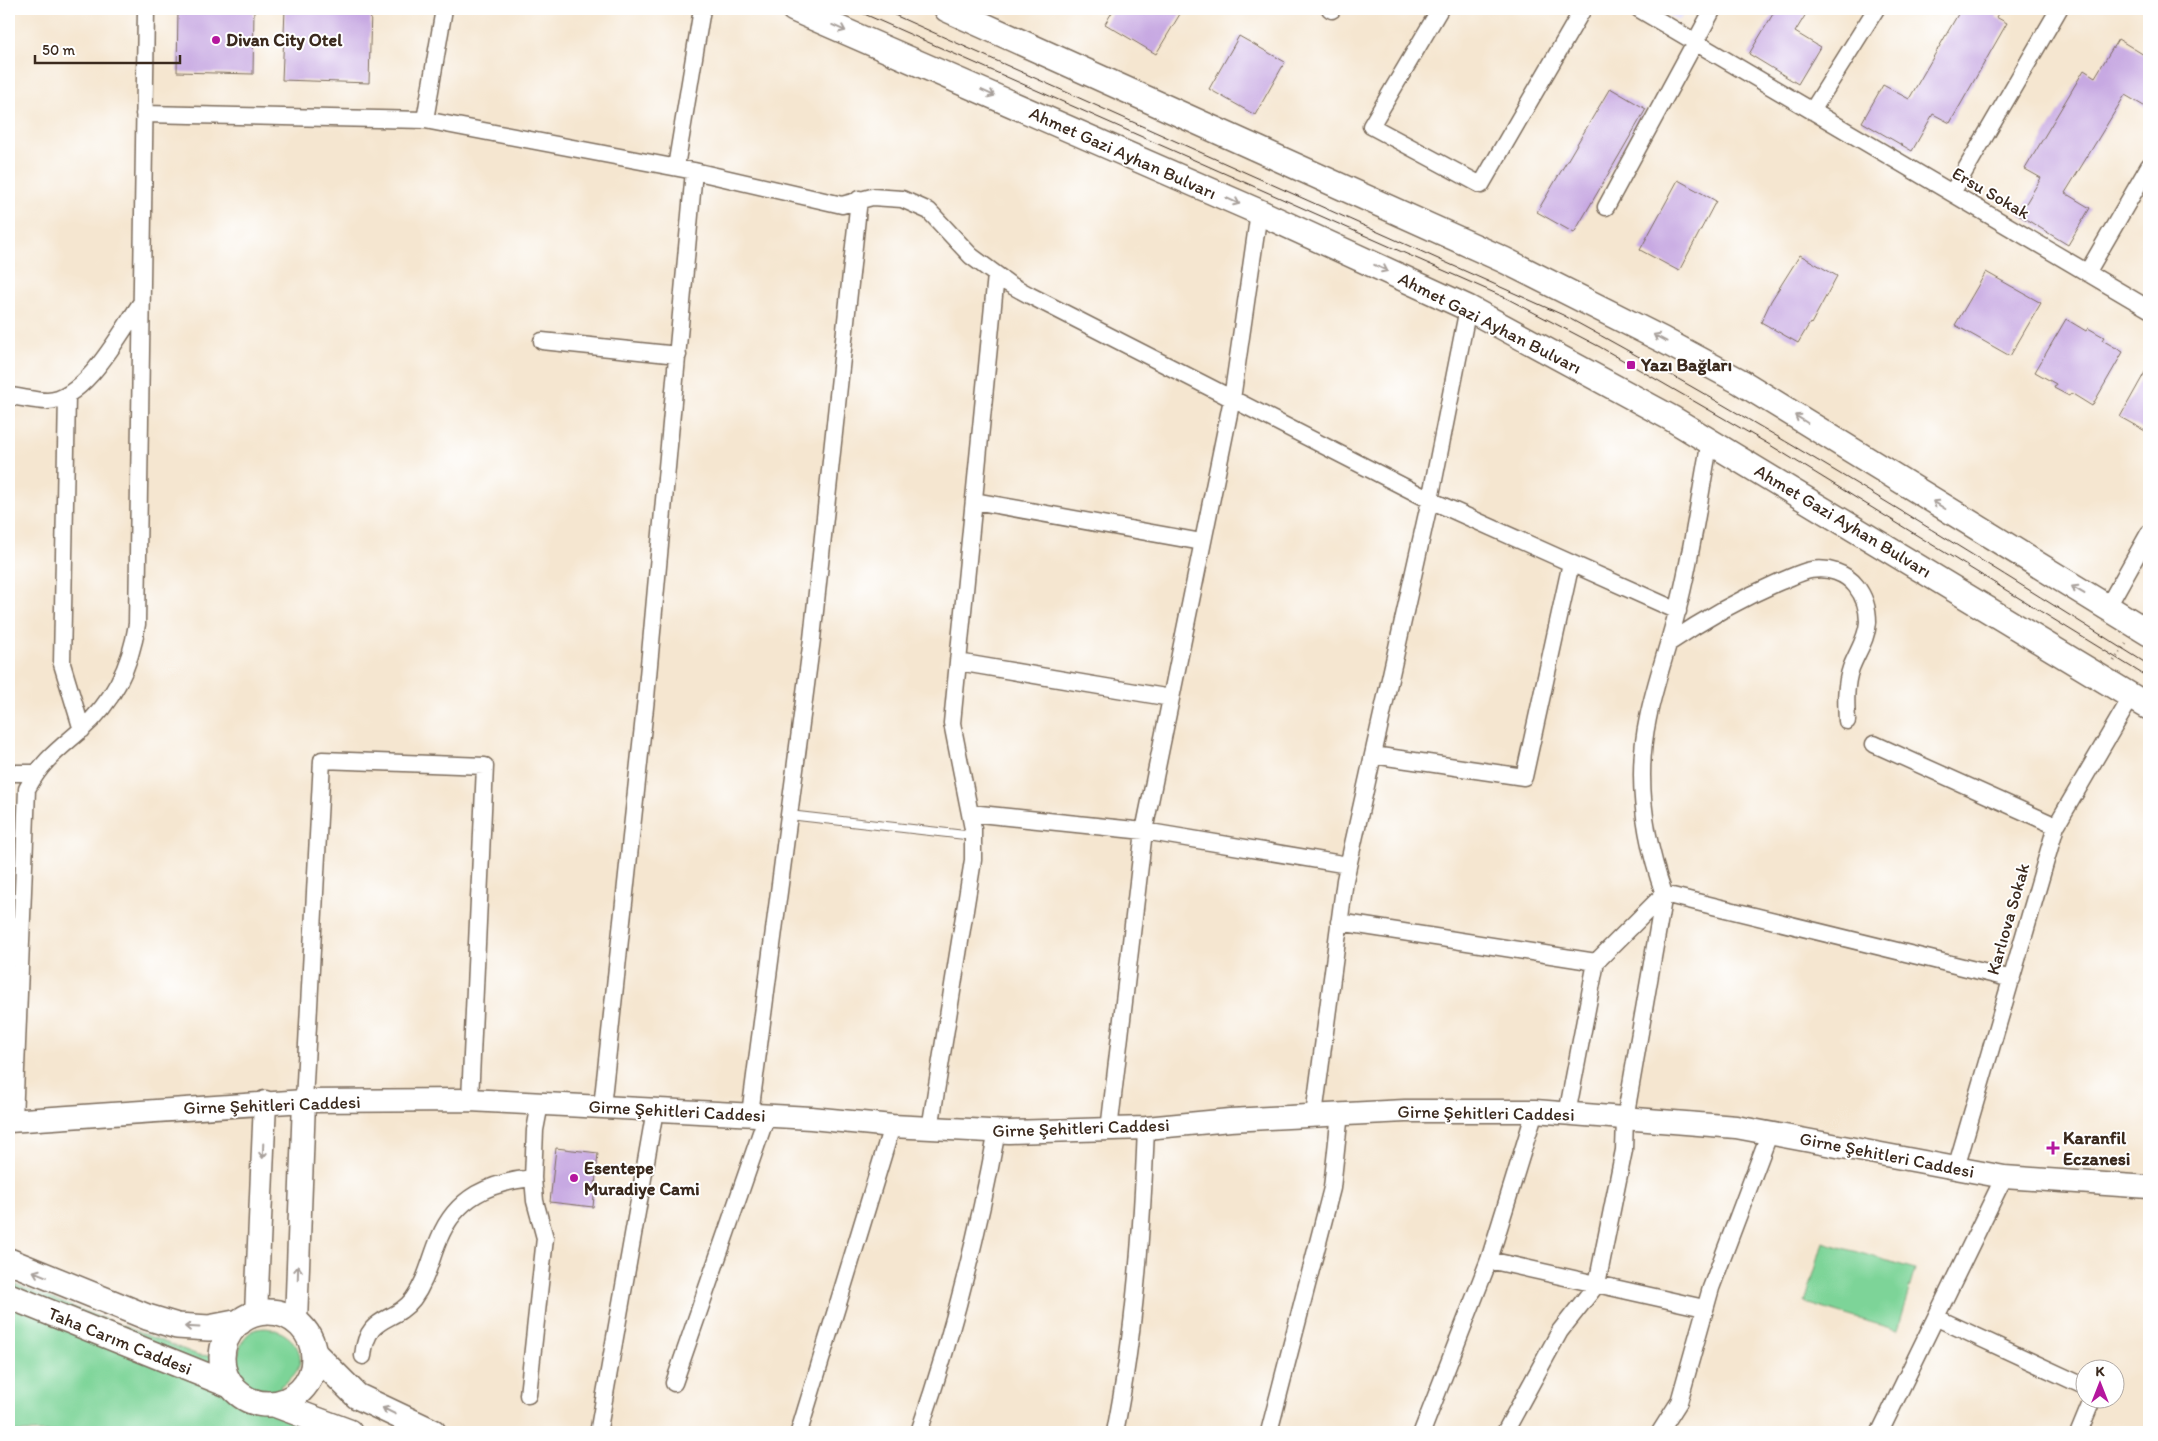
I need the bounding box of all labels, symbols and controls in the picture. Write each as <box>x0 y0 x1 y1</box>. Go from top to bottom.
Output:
one-way arrow <box>831 24 846 34</box>
place label: Divan City Otel <box>226 29 343 51</box>
scale bar <box>35 32 180 64</box>
marker: Divan City Otel <box>210 34 222 46</box>
text: 50 m <box>42 41 75 59</box>
one-way arrow <box>980 89 995 99</box>
street label: Ahmet Gazi Ayhan Bulvarı <box>1026 102 1220 204</box>
street label: Ersu Sokak <box>1948 162 2034 224</box>
one-way arrow <box>1225 196 1240 206</box>
one-way arrow <box>1373 263 1388 273</box>
street label: Ahmet Gazi Ayhan Bulvarı <box>1395 267 1585 379</box>
one-way arrow <box>1653 333 1668 342</box>
place label: Yazı Bağları <box>1640 354 1732 376</box>
marker: Yazı Bağları <box>1625 359 1637 371</box>
one-way arrow <box>1795 414 1809 424</box>
street label: Ahmet Gazi Ayhan Bulvarı <box>1751 459 1935 583</box>
one-way arrow <box>1933 499 1947 509</box>
one-way arrow <box>2071 584 2085 594</box>
street label: Karlıova Sokak <box>1982 860 2035 977</box>
street label: Girne Şehitleri Caddesi <box>183 1091 361 1119</box>
street label: Girne Şehitleri Caddesi <box>588 1095 766 1127</box>
street label: Girne Şehitleri Caddesi <box>1397 1100 1575 1126</box>
street label: Girne Şehitleri Caddesi <box>992 1114 1170 1142</box>
street label: Girne Şehitleri Caddesi <box>1798 1127 1976 1183</box>
place label: Karanfil Eczanesi <box>2063 1127 2130 1170</box>
marker: Karanfil Eczanesi <box>2047 1142 2059 1154</box>
one-way arrow <box>259 1143 268 1159</box>
place label: Esentepe Muradiye Cami <box>584 1157 700 1200</box>
marker: Esentepe Muradiye Cami <box>568 1172 580 1184</box>
one-way arrow <box>293 1266 303 1282</box>
one-way arrow <box>32 1268 47 1277</box>
street label: Taha Carım Caddesi <box>45 1302 195 1380</box>
one-way arrow <box>185 1322 201 1331</box>
north arrow <box>2076 1358 2126 1408</box>
text: K <box>2096 1363 2106 1380</box>
one-way arrow <box>382 1406 397 1415</box>

